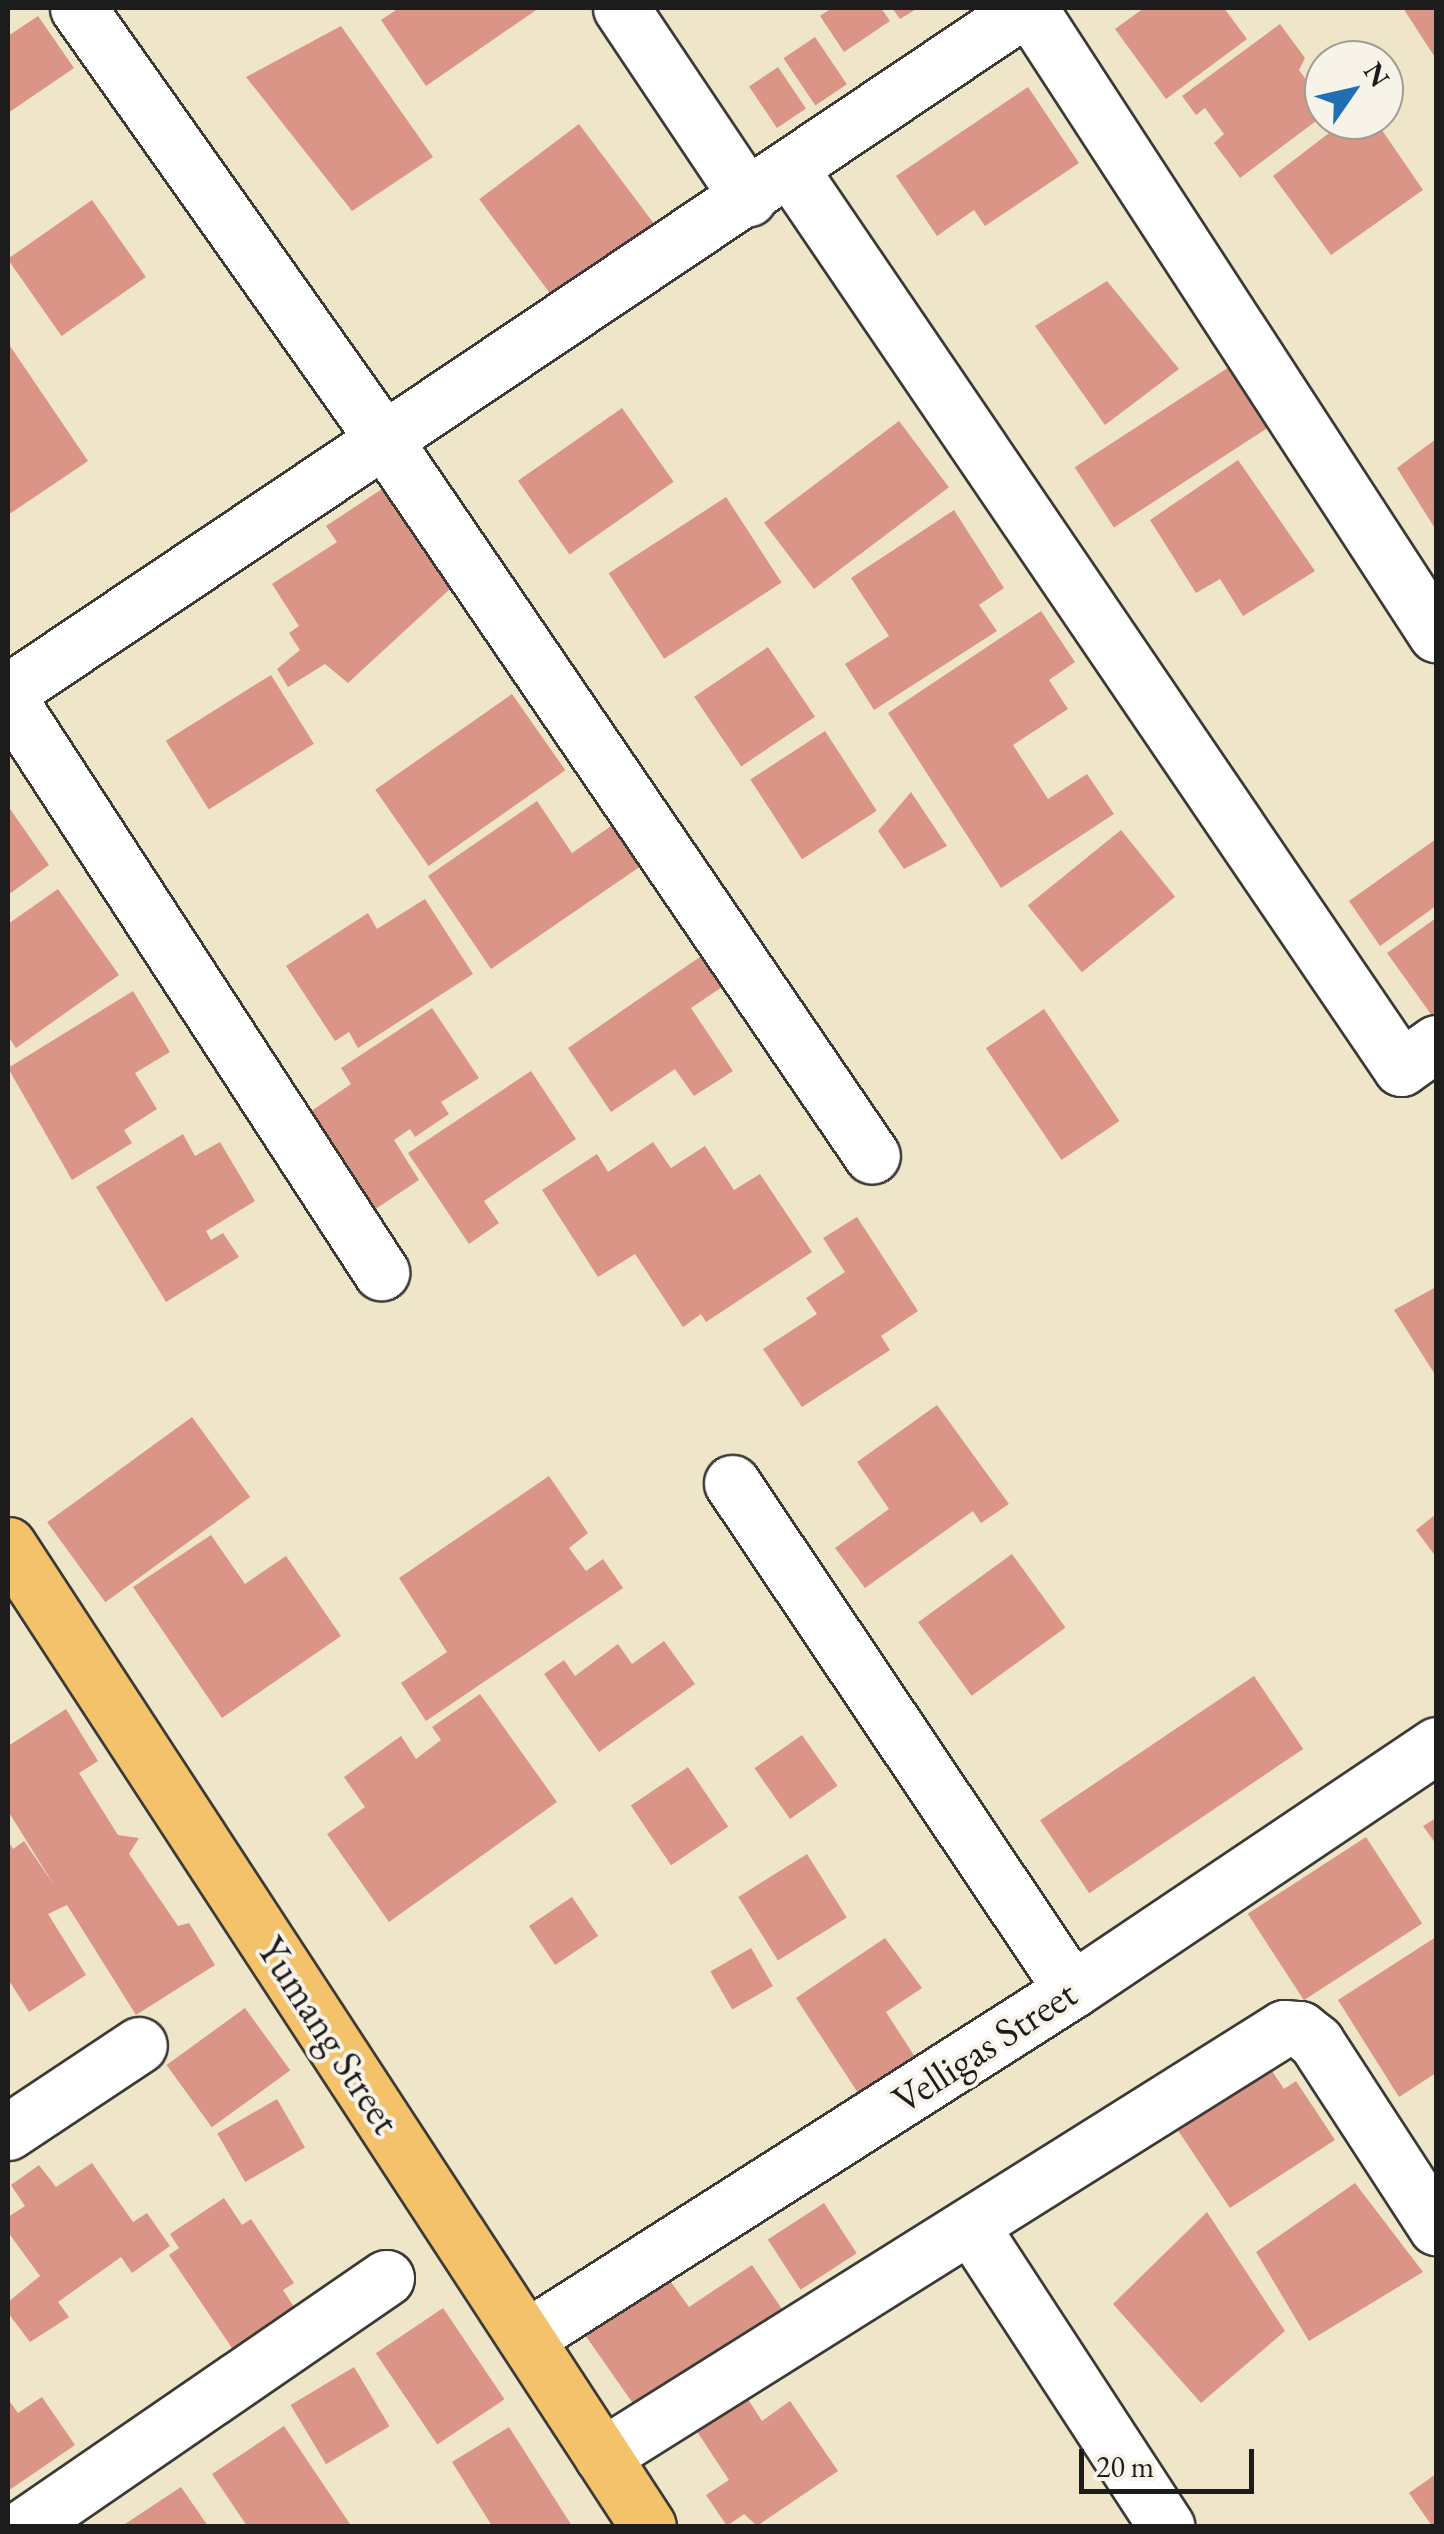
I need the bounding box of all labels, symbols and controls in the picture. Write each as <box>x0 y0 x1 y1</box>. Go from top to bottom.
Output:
north arrow <box>1304 40 1404 140</box>
text: N <box>1356 55 1398 94</box>
street label: Yumang Street <box>247 1927 411 2143</box>
street label: Velligas Street <box>883 1969 1085 2123</box>
scale bar <box>1084 2429 1259 2491</box>
text: 20 m <box>1096 2447 1154 2486</box>

